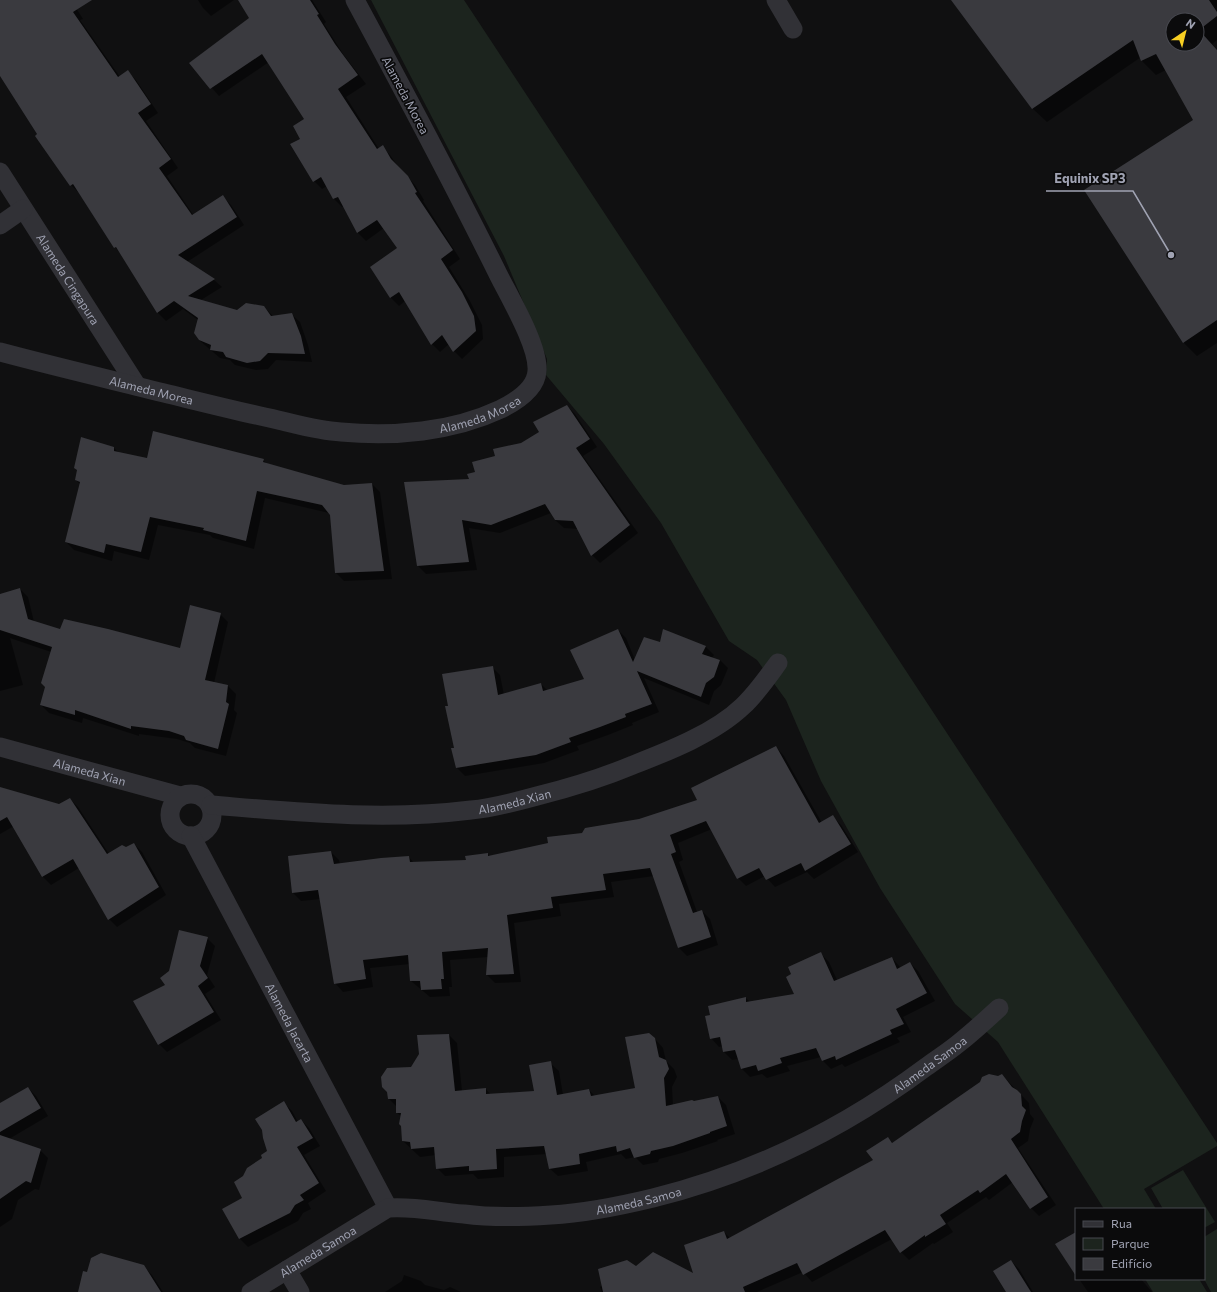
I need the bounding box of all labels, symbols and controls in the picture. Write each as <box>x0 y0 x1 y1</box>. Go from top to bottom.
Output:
north arrow <box>1165 12 1205 52</box>
text: N <box>1184 16 1198 31</box>
street label: Alameda Morea <box>380 54 432 136</box>
callout: Equinix SP3 <box>1046 166 1133 191</box>
text: Equinix SP3 <box>1054 170 1126 186</box>
street label: Alameda Cingapura <box>34 231 103 327</box>
street label: Alameda Morea <box>108 373 195 407</box>
street label: Alameda Morea <box>438 392 523 435</box>
street label: Alameda Xian <box>52 755 127 788</box>
street label: Alameda Xian <box>477 786 552 816</box>
street label: Alameda Jacarta <box>263 980 317 1065</box>
street label: Alameda Samoa <box>890 1033 969 1096</box>
street label: Alameda Samoa <box>595 1184 683 1217</box>
legend <box>1075 1208 1205 1280</box>
text: Rua <box>1111 1216 1132 1230</box>
street label: Alameda Samoa <box>277 1222 358 1280</box>
text: Parque <box>1111 1236 1149 1250</box>
text: Edifício <box>1111 1256 1152 1270</box>

